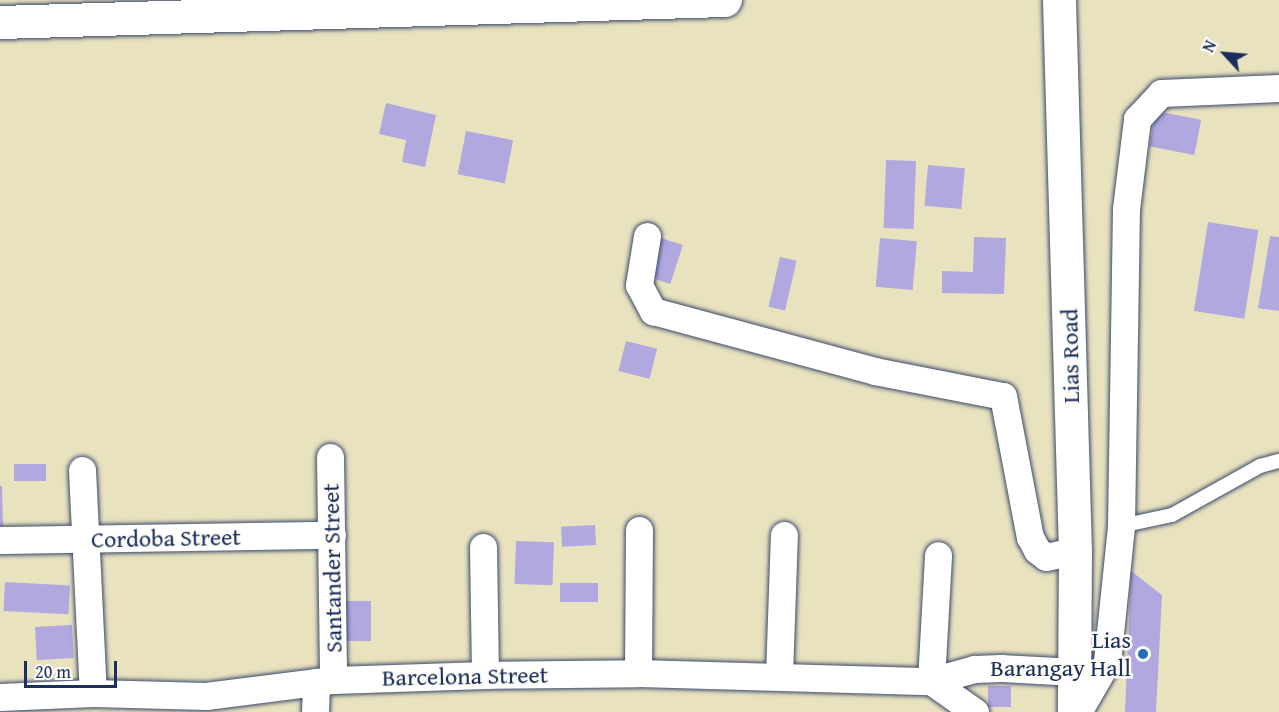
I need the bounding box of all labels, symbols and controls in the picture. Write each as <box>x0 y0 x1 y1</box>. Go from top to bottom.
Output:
north arrow <box>1195 24 1255 84</box>
text: N <box>1196 36 1222 56</box>
street label: Lias Road <box>1055 308 1085 404</box>
street label: Santander Street <box>316 483 348 653</box>
street label: Cordoba Street <box>91 522 241 554</box>
place label: Lias Barangay Hall <box>990 626 1131 682</box>
marker: Lias Barangay Hall <box>1136 647 1150 661</box>
scale bar <box>27 649 120 687</box>
text: 20 m <box>35 658 71 685</box>
street label: Barcelona Street <box>382 660 548 692</box>

